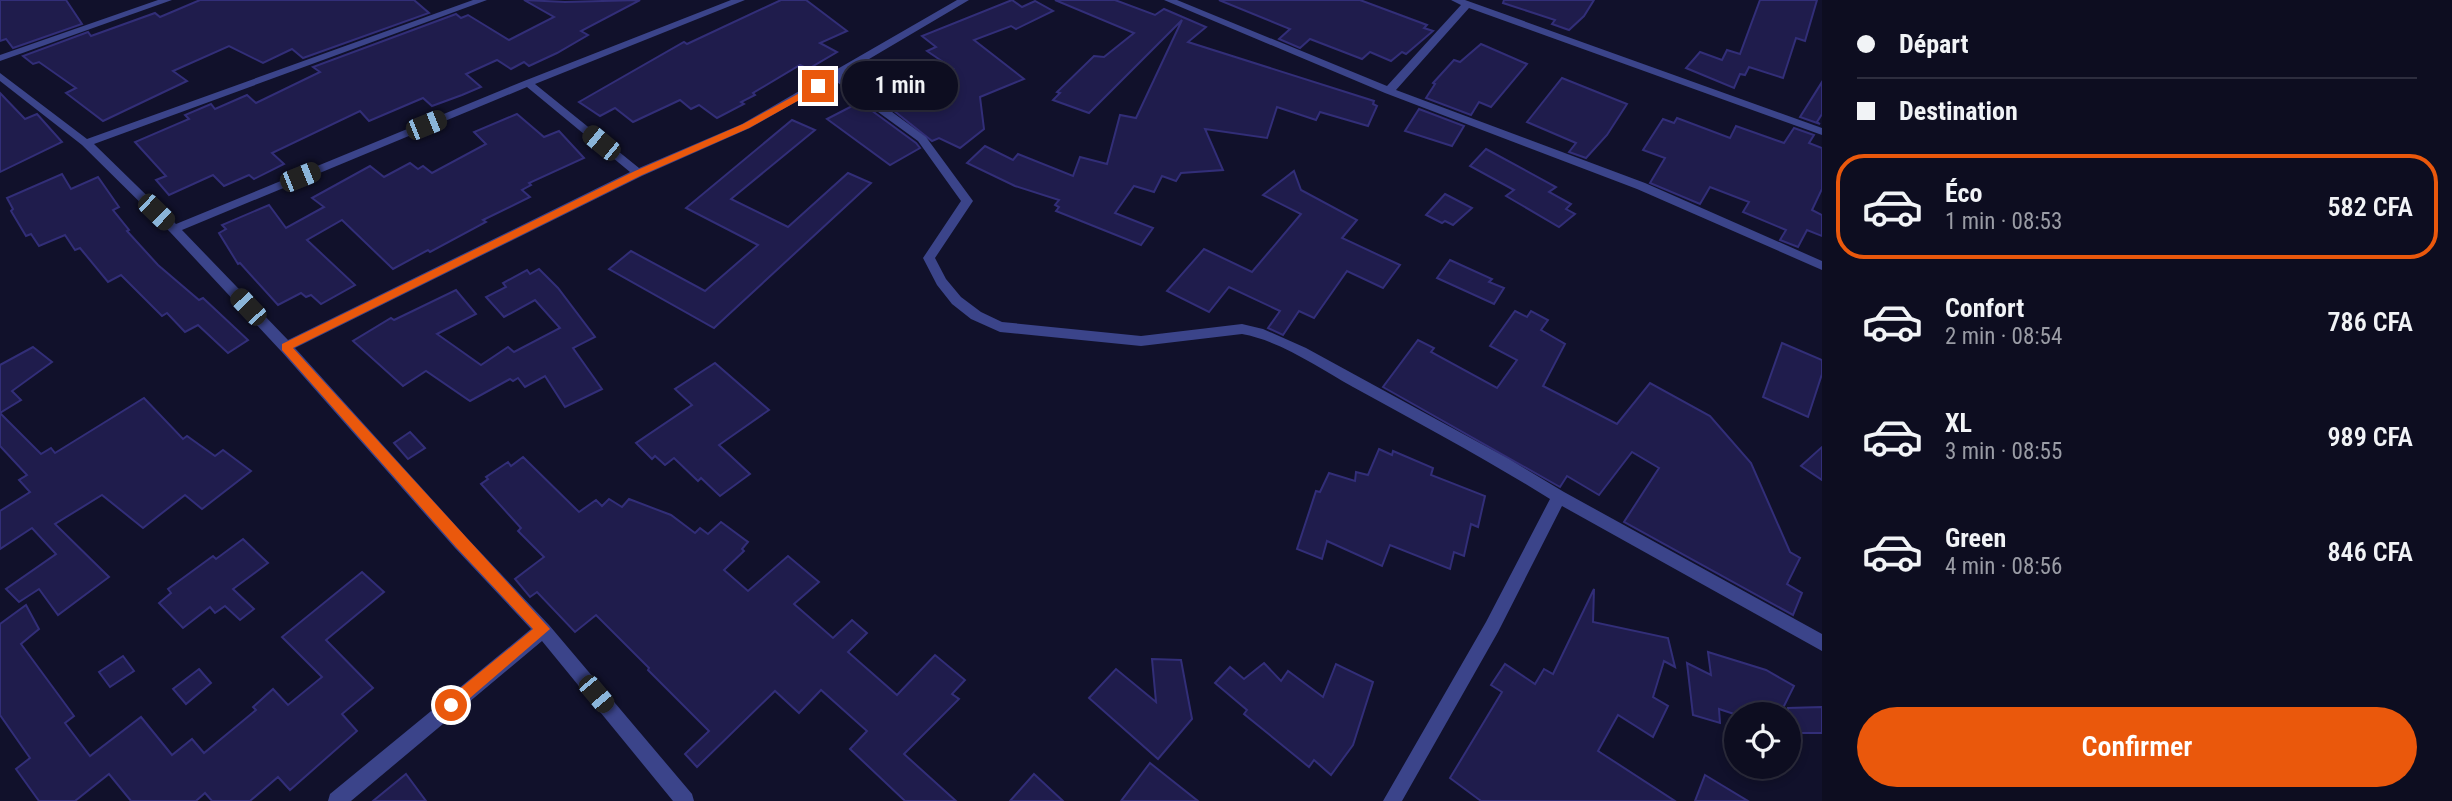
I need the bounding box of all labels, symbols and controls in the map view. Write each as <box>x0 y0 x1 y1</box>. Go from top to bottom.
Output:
text: Départ <box>1899 29 1968 59</box>
callout: 1 min <box>842 62 958 110</box>
route end <box>802 70 834 102</box>
text: 1 min <box>875 72 925 99</box>
text: Destination <box>1899 96 2018 126</box>
car <box>403 107 450 143</box>
car <box>579 122 624 164</box>
car <box>277 159 324 195</box>
icon: car <box>1861 175 1924 238</box>
text: Éco <box>1945 178 1982 208</box>
car <box>134 190 179 234</box>
text: 582 CFA <box>2328 192 2413 222</box>
text: 1 min · 08:53 <box>1945 208 2062 235</box>
car <box>226 284 271 330</box>
icon: car <box>1861 290 1924 353</box>
text: Confort <box>1945 293 2024 323</box>
text: 786 CFA <box>2328 307 2413 337</box>
text: 2 min · 08:54 <box>1945 323 2062 350</box>
icon: car <box>1861 405 1924 468</box>
text: XL <box>1945 408 1972 438</box>
text: 989 CFA <box>2328 422 2413 452</box>
text: 3 min · 08:55 <box>1945 438 2062 465</box>
icon: car <box>1861 520 1924 583</box>
text: Green <box>1945 523 2006 553</box>
text: 846 CFA <box>2328 537 2413 567</box>
text: 4 min · 08:56 <box>1945 553 2062 580</box>
car <box>575 671 618 717</box>
route start <box>435 689 467 721</box>
map controls <box>1724 702 1801 779</box>
button: locate <box>1724 702 1801 779</box>
button: Confirmer <box>1857 707 2417 787</box>

